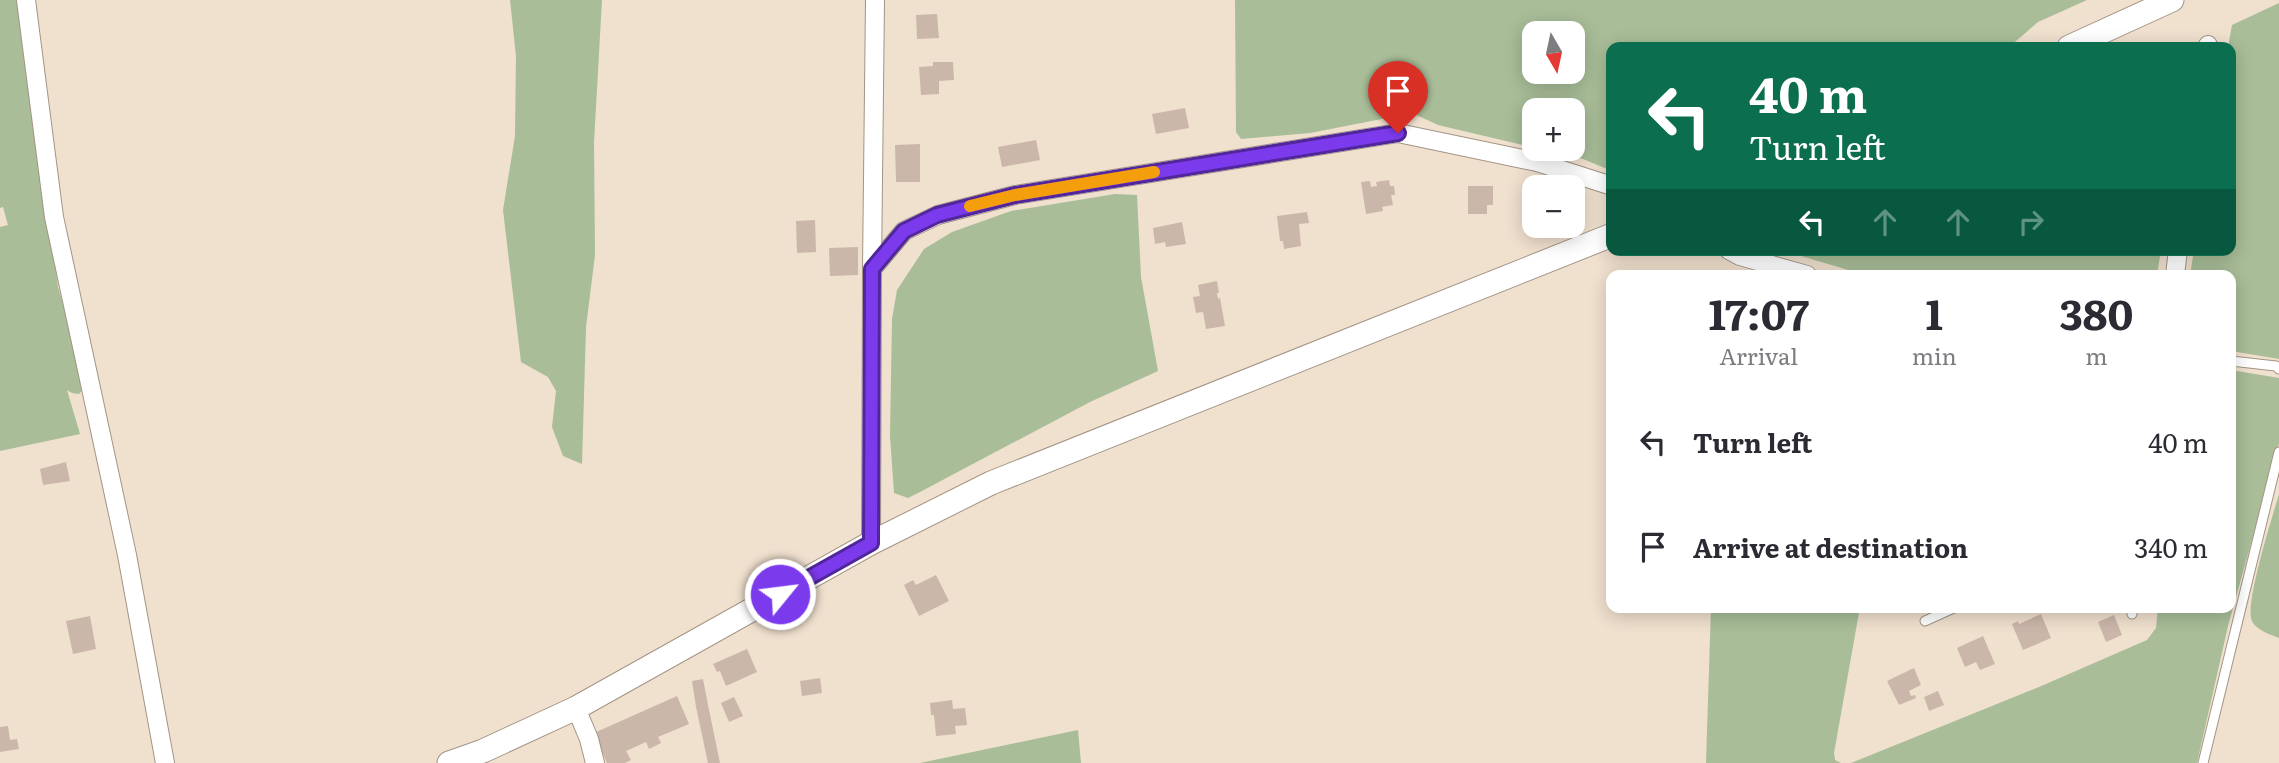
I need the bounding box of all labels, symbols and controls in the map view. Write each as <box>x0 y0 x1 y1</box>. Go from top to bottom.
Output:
north arrow <box>1522 21 1586 84</box>
map controls <box>1522 21 1585 238</box>
text: 40 m <box>1749 55 1867 128</box>
pin <box>1368 61 1428 133</box>
icon: left <box>1634 70 1725 161</box>
icon: arrive <box>1379 72 1417 110</box>
button: + <box>1522 98 1585 161</box>
text: Turn left <box>1749 122 1886 170</box>
button: − <box>1522 175 1585 238</box>
icon: left <box>1793 203 1831 241</box>
icon: ahead <box>1866 203 1904 241</box>
icon: ahead <box>1939 203 1977 241</box>
icon: right <box>2012 203 2050 241</box>
text: 17:07 <box>1709 281 1809 343</box>
text: 1 <box>1926 281 1943 343</box>
text: 380 <box>2059 281 2133 343</box>
text: Arrival <box>1720 338 1798 372</box>
text: min <box>1912 338 1957 372</box>
text: m <box>2085 338 2108 372</box>
text: Turn left <box>1693 422 1812 461</box>
text: 40 m <box>2148 422 2208 461</box>
icon: left <box>1634 423 1672 461</box>
text: Arrive at destination <box>1693 527 1968 566</box>
text: 340 m <box>2134 527 2208 566</box>
icon: arrive <box>1634 528 1672 566</box>
position arrow <box>743 557 817 631</box>

